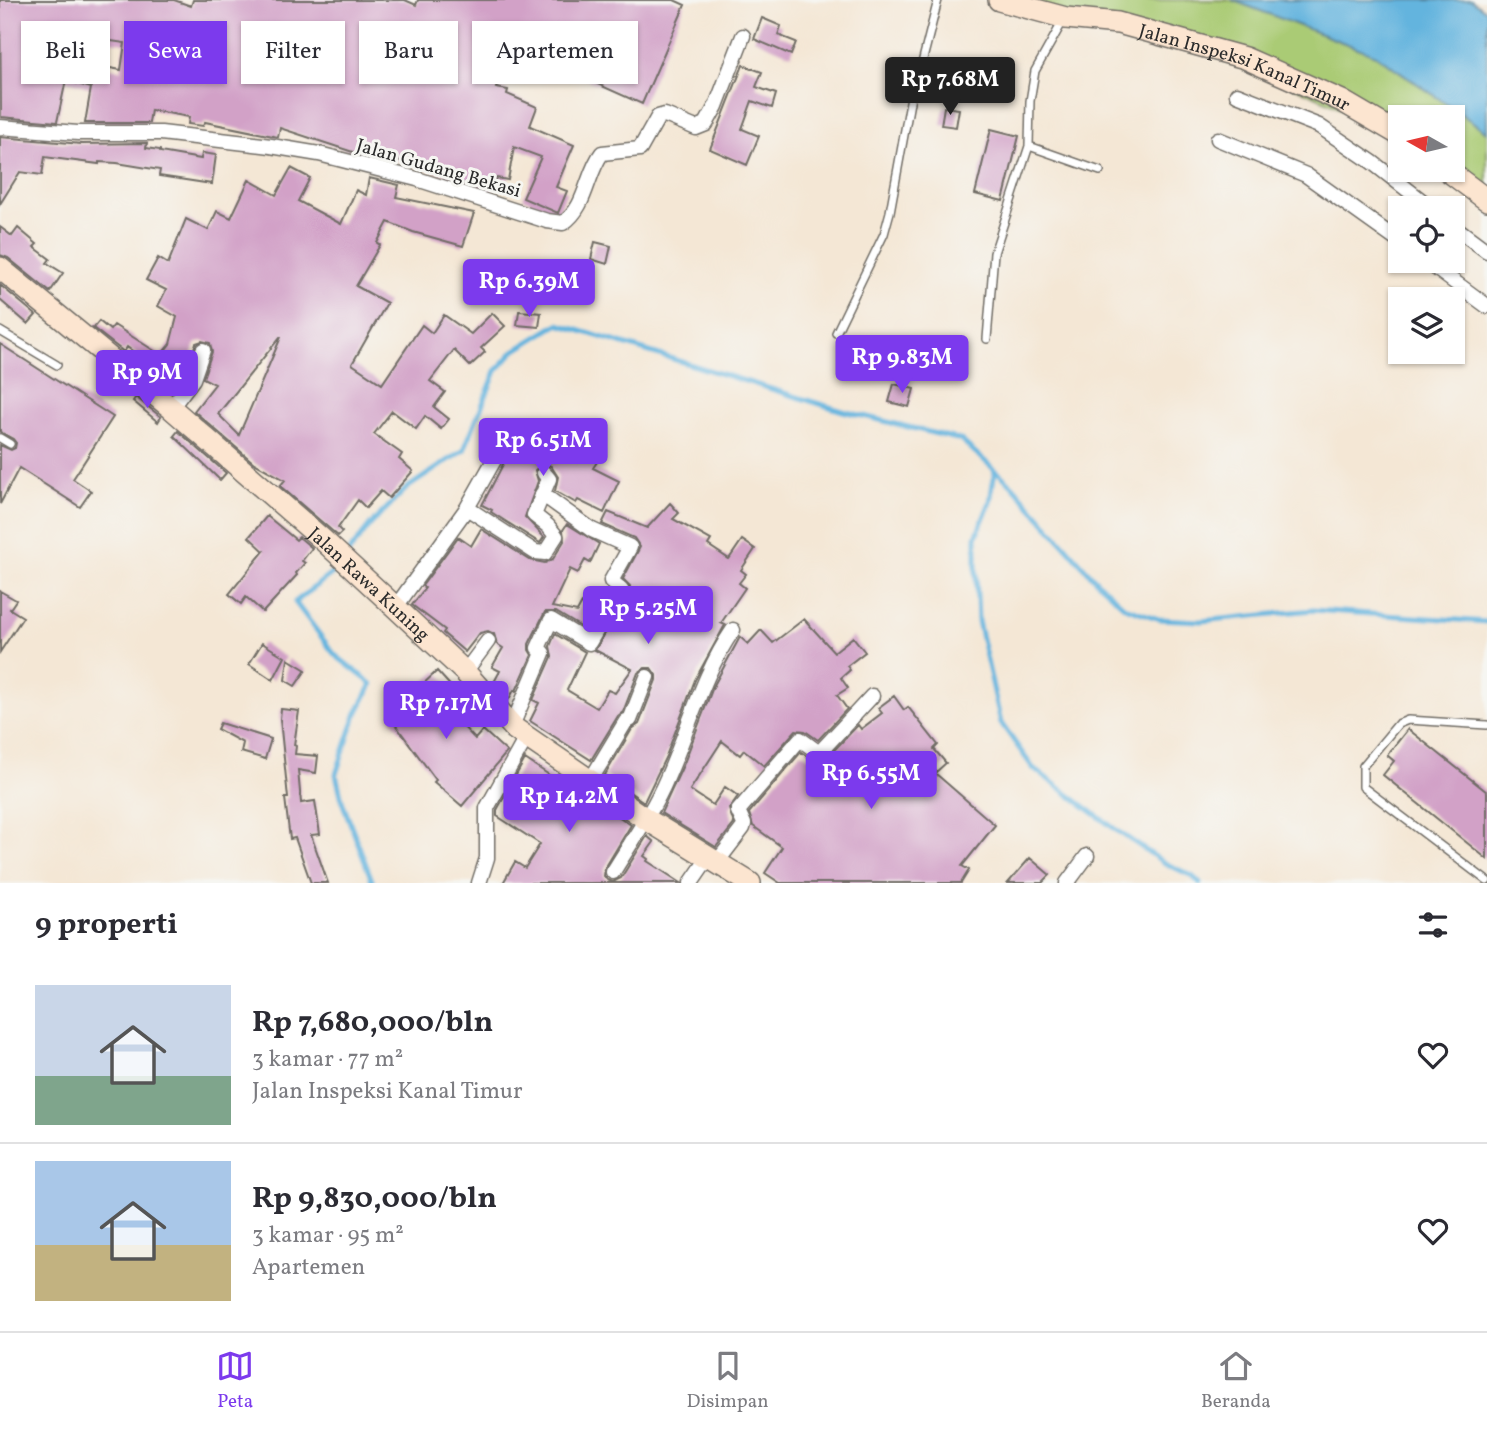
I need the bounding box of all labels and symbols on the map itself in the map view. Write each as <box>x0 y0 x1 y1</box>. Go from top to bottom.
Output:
street label: Jalan Inspeksi Kanal Timur <box>1136 18 1355 118</box>
pin: Rp 7.68M <box>878 58 1022 117</box>
north arrow <box>1388 105 1465 182</box>
street label: Jalan Gudang Bekasi <box>353 133 524 205</box>
pin: Rp 6.39M <box>457 260 601 319</box>
pin: Rp 9.83M <box>830 336 974 395</box>
pin: Rp 9M <box>98 350 196 410</box>
pin: Rp 6.51M <box>471 419 615 478</box>
street label: Jalan Rawa Kuning <box>302 522 435 648</box>
pin: Rp 5.25M <box>576 586 720 646</box>
pin: Rp 7.17M <box>374 682 518 741</box>
pin: Rp 6.55M <box>799 752 943 811</box>
pin: Rp 14.2M <box>497 774 641 834</box>

